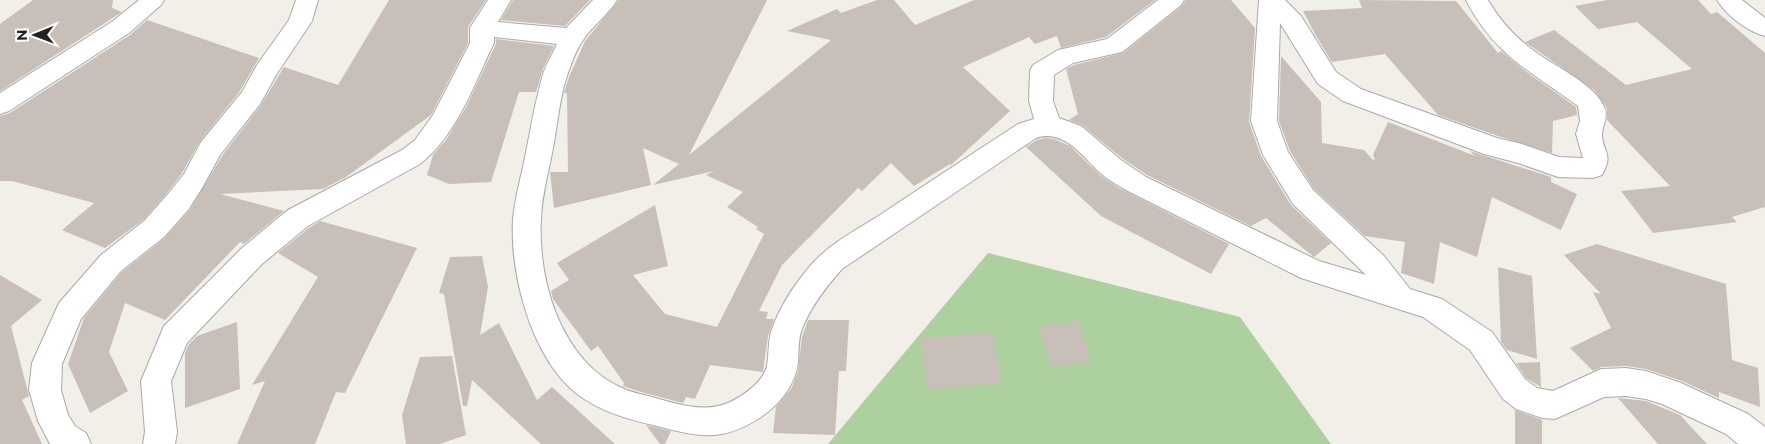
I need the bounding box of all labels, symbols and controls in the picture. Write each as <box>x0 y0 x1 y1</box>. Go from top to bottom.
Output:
north arrow <box>10 10 60 60</box>
text: N <box>13 29 31 41</box>

